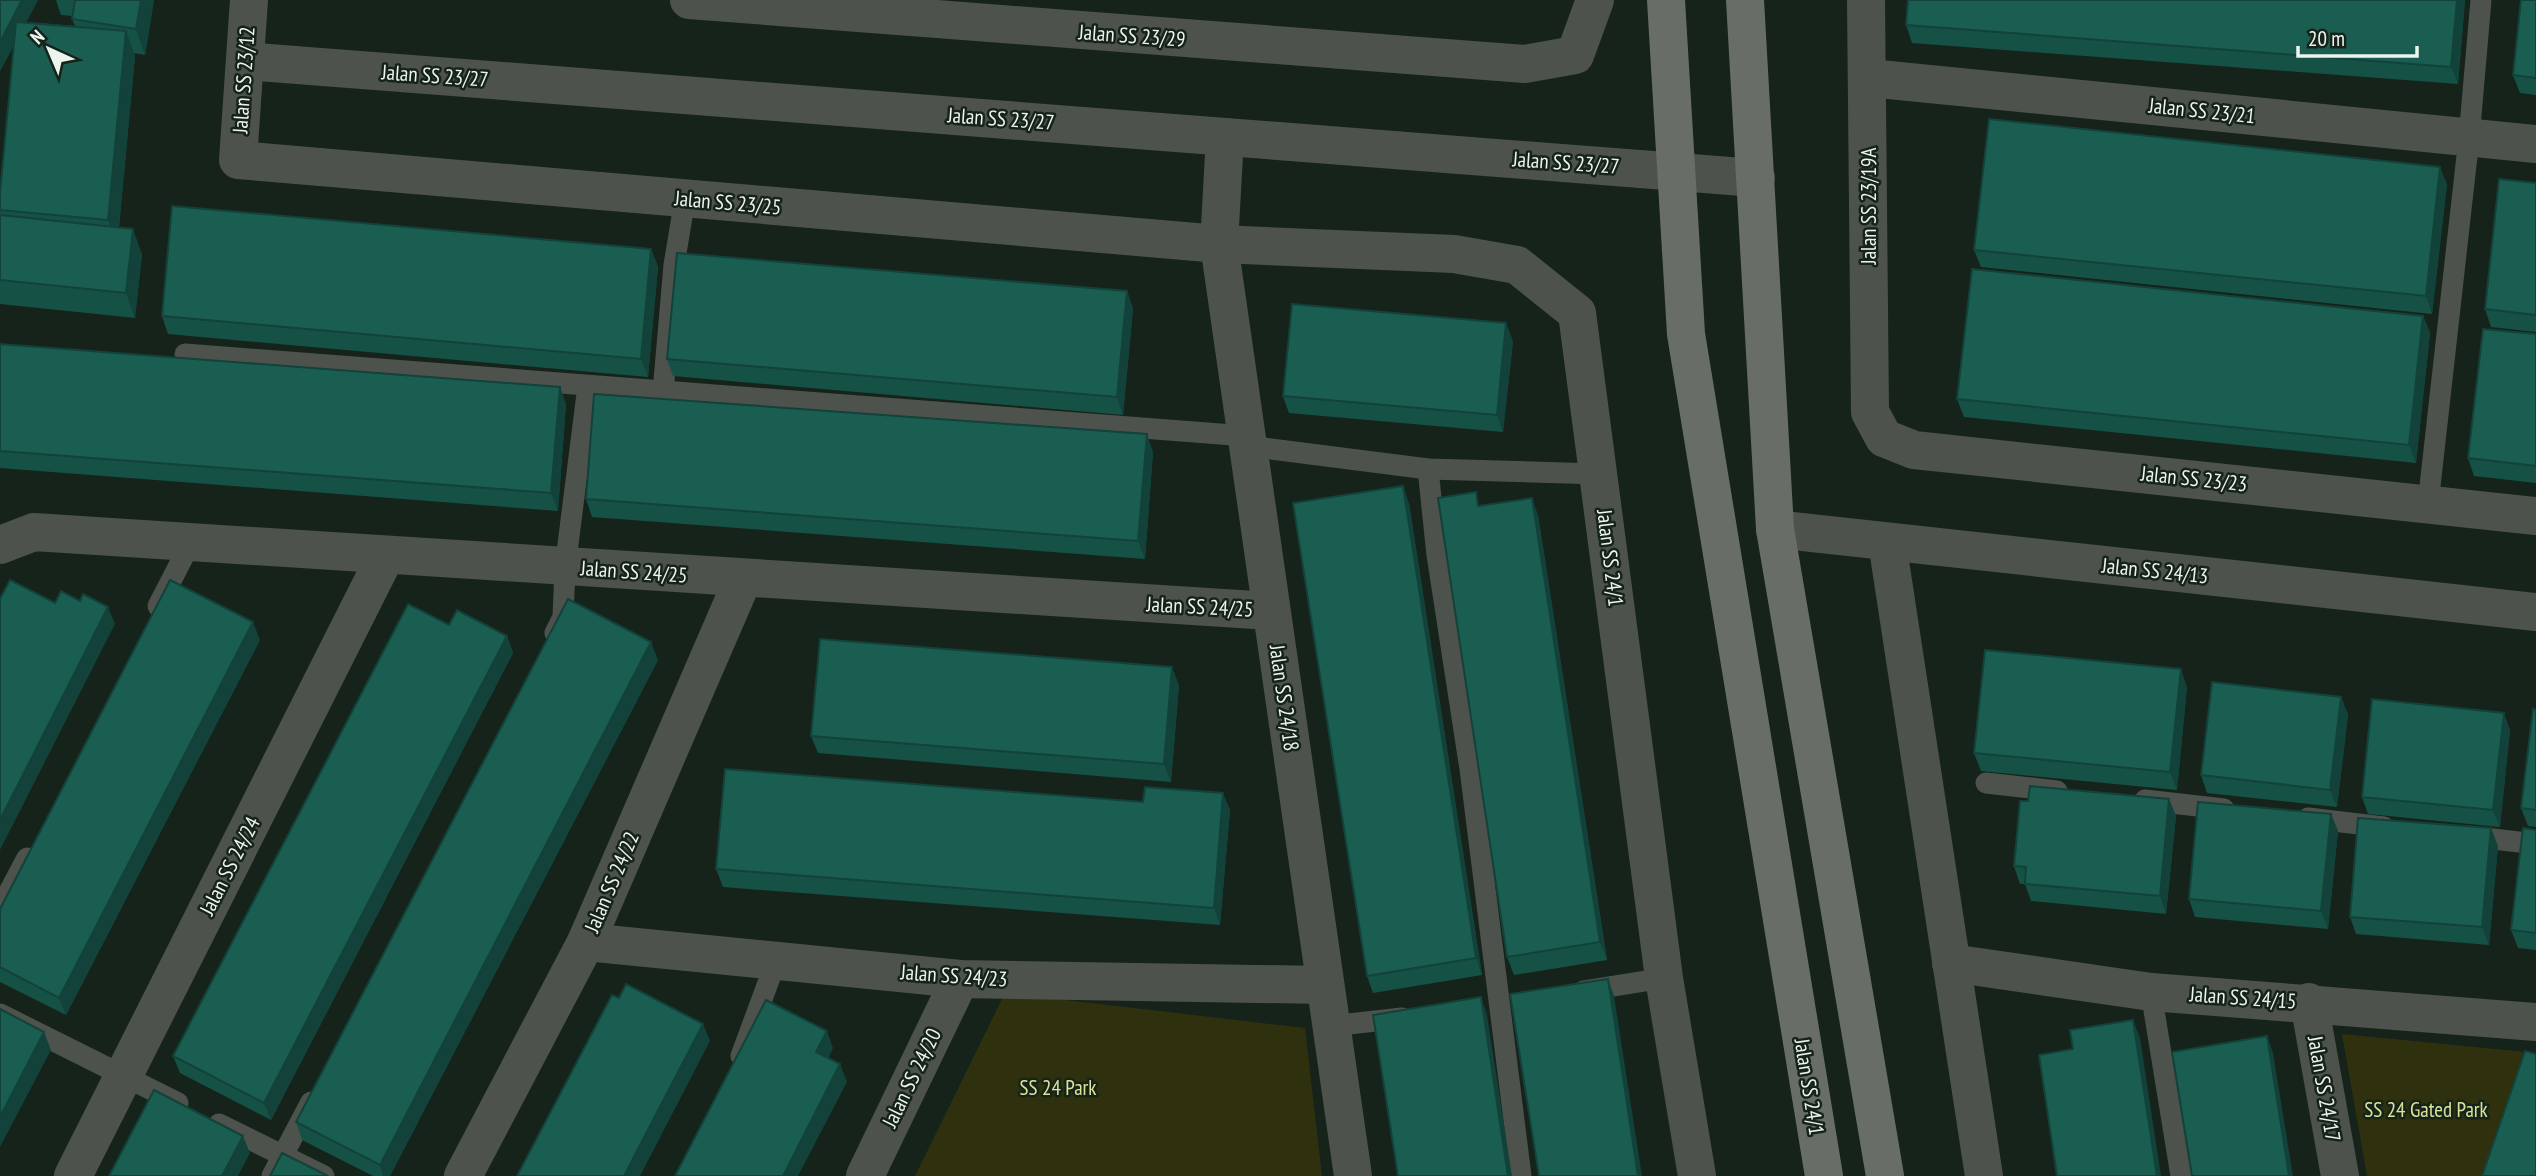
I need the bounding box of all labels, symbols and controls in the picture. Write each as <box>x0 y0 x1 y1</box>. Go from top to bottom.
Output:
north arrow <box>14 14 84 84</box>
scale bar <box>2298 14 2417 58</box>
street label: Jalan SS 23/29 <box>1077 18 1186 53</box>
text: N <box>25 25 49 49</box>
text: 20 m <box>2308 25 2345 52</box>
street label: Jalan SS 23/12 <box>226 26 261 135</box>
street label: Jalan SS 23/27 <box>380 58 489 93</box>
street label: Jalan SS 23/21 <box>2147 91 2257 130</box>
street label: Jalan SS 23/27 <box>946 101 1055 136</box>
street label: Jalan SS 23/27 <box>1511 145 1620 180</box>
street label: Jalan SS 23/19A <box>1855 148 1882 265</box>
street label: Jalan SS 23/25 <box>673 184 782 221</box>
street label: Jalan SS 23/23 <box>2139 459 2249 498</box>
street label: Jalan SS 24/1 <box>1591 507 1630 608</box>
street label: Jalan SS 24/13 <box>2100 551 2210 590</box>
street label: Jalan SS 24/25 <box>579 554 688 589</box>
street label: Jalan SS 24/25 <box>1145 590 1254 623</box>
street label: Jalan SS 24/18 <box>1264 642 1305 753</box>
street label: Jalan SS 24/24 <box>193 812 266 920</box>
street label: Jalan SS 24/22 <box>578 827 645 937</box>
street label: Jalan SS 24/23 <box>899 958 1008 993</box>
street label: Jalan SS 24/15 <box>2188 980 2297 1015</box>
street label: Jalan SS 24/20 <box>876 1024 947 1133</box>
street label: Jalan SS 24/17 <box>2302 1033 2347 1144</box>
street label: Jalan SS 24/1 <box>1788 1036 1830 1137</box>
park label: SS 24 Park <box>1020 1074 1097 1101</box>
park label: SS 24 Gated Park <box>2364 1096 2488 1123</box>

